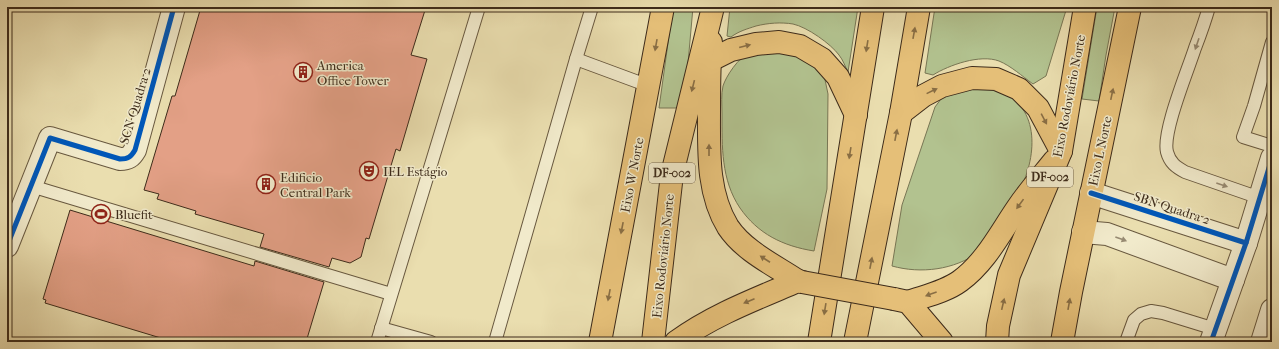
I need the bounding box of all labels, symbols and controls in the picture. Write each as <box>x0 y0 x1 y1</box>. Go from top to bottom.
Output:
one-way arrow <box>911 27 917 39</box>
street label: Eixo Rodoviário Norte <box>1050 33 1088 159</box>
one-way arrow <box>1194 38 1200 50</box>
one-way arrow <box>653 39 659 52</box>
one-way arrow <box>864 39 870 52</box>
one-way arrow <box>739 43 751 49</box>
place label: America Office Tower <box>316 58 389 88</box>
building icon: America Office Tower <box>292 61 314 83</box>
street label: SCN Quadra 2 <box>116 65 154 146</box>
one-way arrow <box>690 79 696 92</box>
one-way arrow <box>927 88 938 94</box>
one-way arrow <box>1110 88 1116 100</box>
one-way arrow <box>1041 113 1047 125</box>
street label: Eixo L Norte <box>1085 114 1115 187</box>
one-way arrow <box>894 129 900 141</box>
street label: Eixo W Norte <box>617 136 647 214</box>
one-way arrow <box>706 143 712 156</box>
one-way arrow <box>847 147 853 159</box>
theatre icon: IEL Estágio <box>358 160 380 182</box>
road number: DF-002 <box>649 163 695 183</box>
place label: IEL Estágio <box>383 164 448 179</box>
road number: DF-002 <box>1027 167 1073 187</box>
place label: Edificio Central Park <box>280 170 351 200</box>
building icon: Edificio Central Park <box>255 173 277 195</box>
one-way arrow <box>1216 182 1228 188</box>
street label: SBN Quadra 2 <box>1132 189 1212 227</box>
street label: Eixo Rodoviário Norte <box>649 193 677 319</box>
one-way arrow <box>1016 199 1024 209</box>
sports icon: Bluefit <box>90 203 112 225</box>
place label: Bluefit <box>115 207 153 222</box>
one-way arrow <box>618 222 624 234</box>
one-way arrow <box>1116 237 1128 243</box>
one-way arrow <box>759 256 771 263</box>
one-way arrow <box>868 256 874 269</box>
one-way arrow <box>606 288 612 301</box>
one-way arrow <box>925 291 937 297</box>
one-way arrow <box>1000 297 1006 310</box>
one-way arrow <box>1066 298 1072 310</box>
one-way arrow <box>742 299 754 305</box>
one-way arrow <box>821 303 827 315</box>

